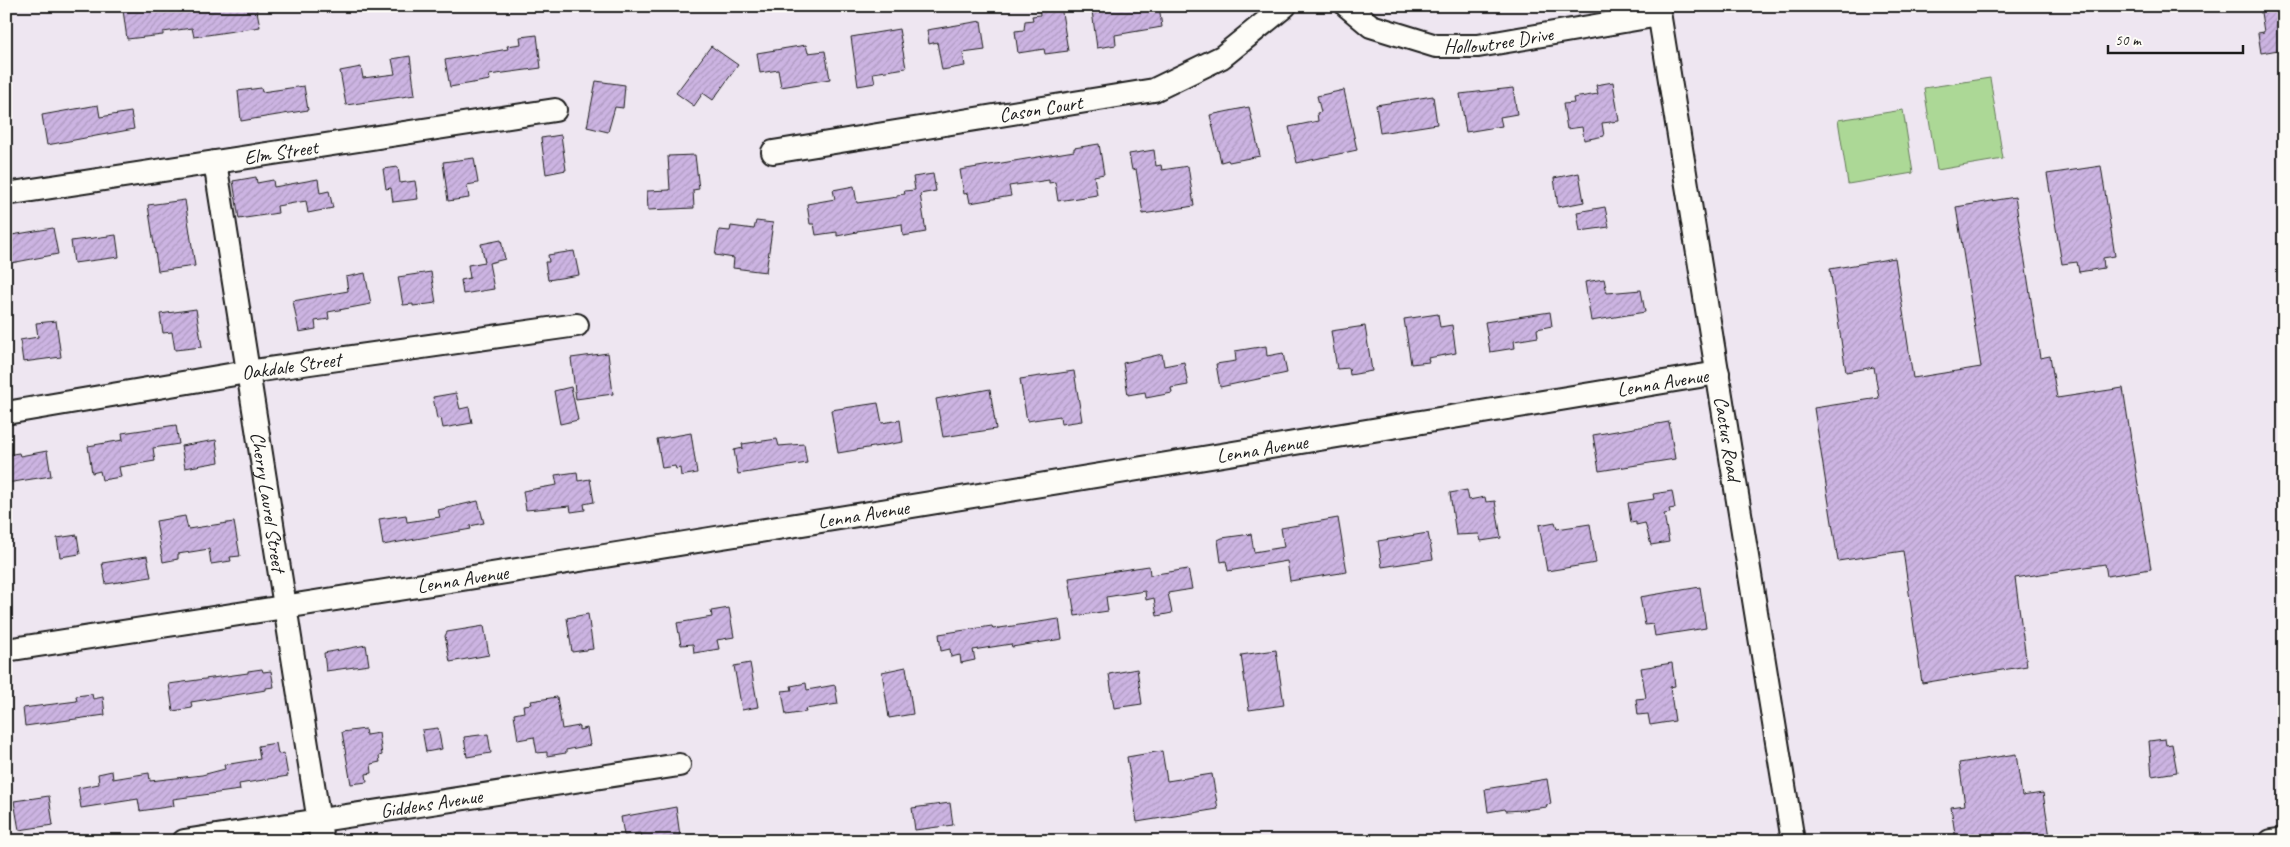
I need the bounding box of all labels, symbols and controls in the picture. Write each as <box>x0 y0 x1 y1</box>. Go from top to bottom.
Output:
street label: Hollowtree Drive <box>1444 21 1556 59</box>
scale bar <box>2108 22 2242 54</box>
text: 50 m <box>2115 31 2142 50</box>
street label: Cason Court <box>997 90 1086 128</box>
street label: Elm Street <box>242 134 322 170</box>
street label: Oakdale Street <box>240 346 346 386</box>
street label: Lenna Avenue <box>1615 363 1711 402</box>
street label: Cactus Road <box>1708 394 1747 486</box>
street label: Lenna Avenue <box>1215 429 1311 469</box>
street label: Cherry Laurel Street <box>245 430 292 577</box>
street label: Lenna Avenue <box>816 495 912 534</box>
street label: Lenna Avenue <box>415 559 511 599</box>
street label: Giddens Avenue <box>379 783 485 824</box>

